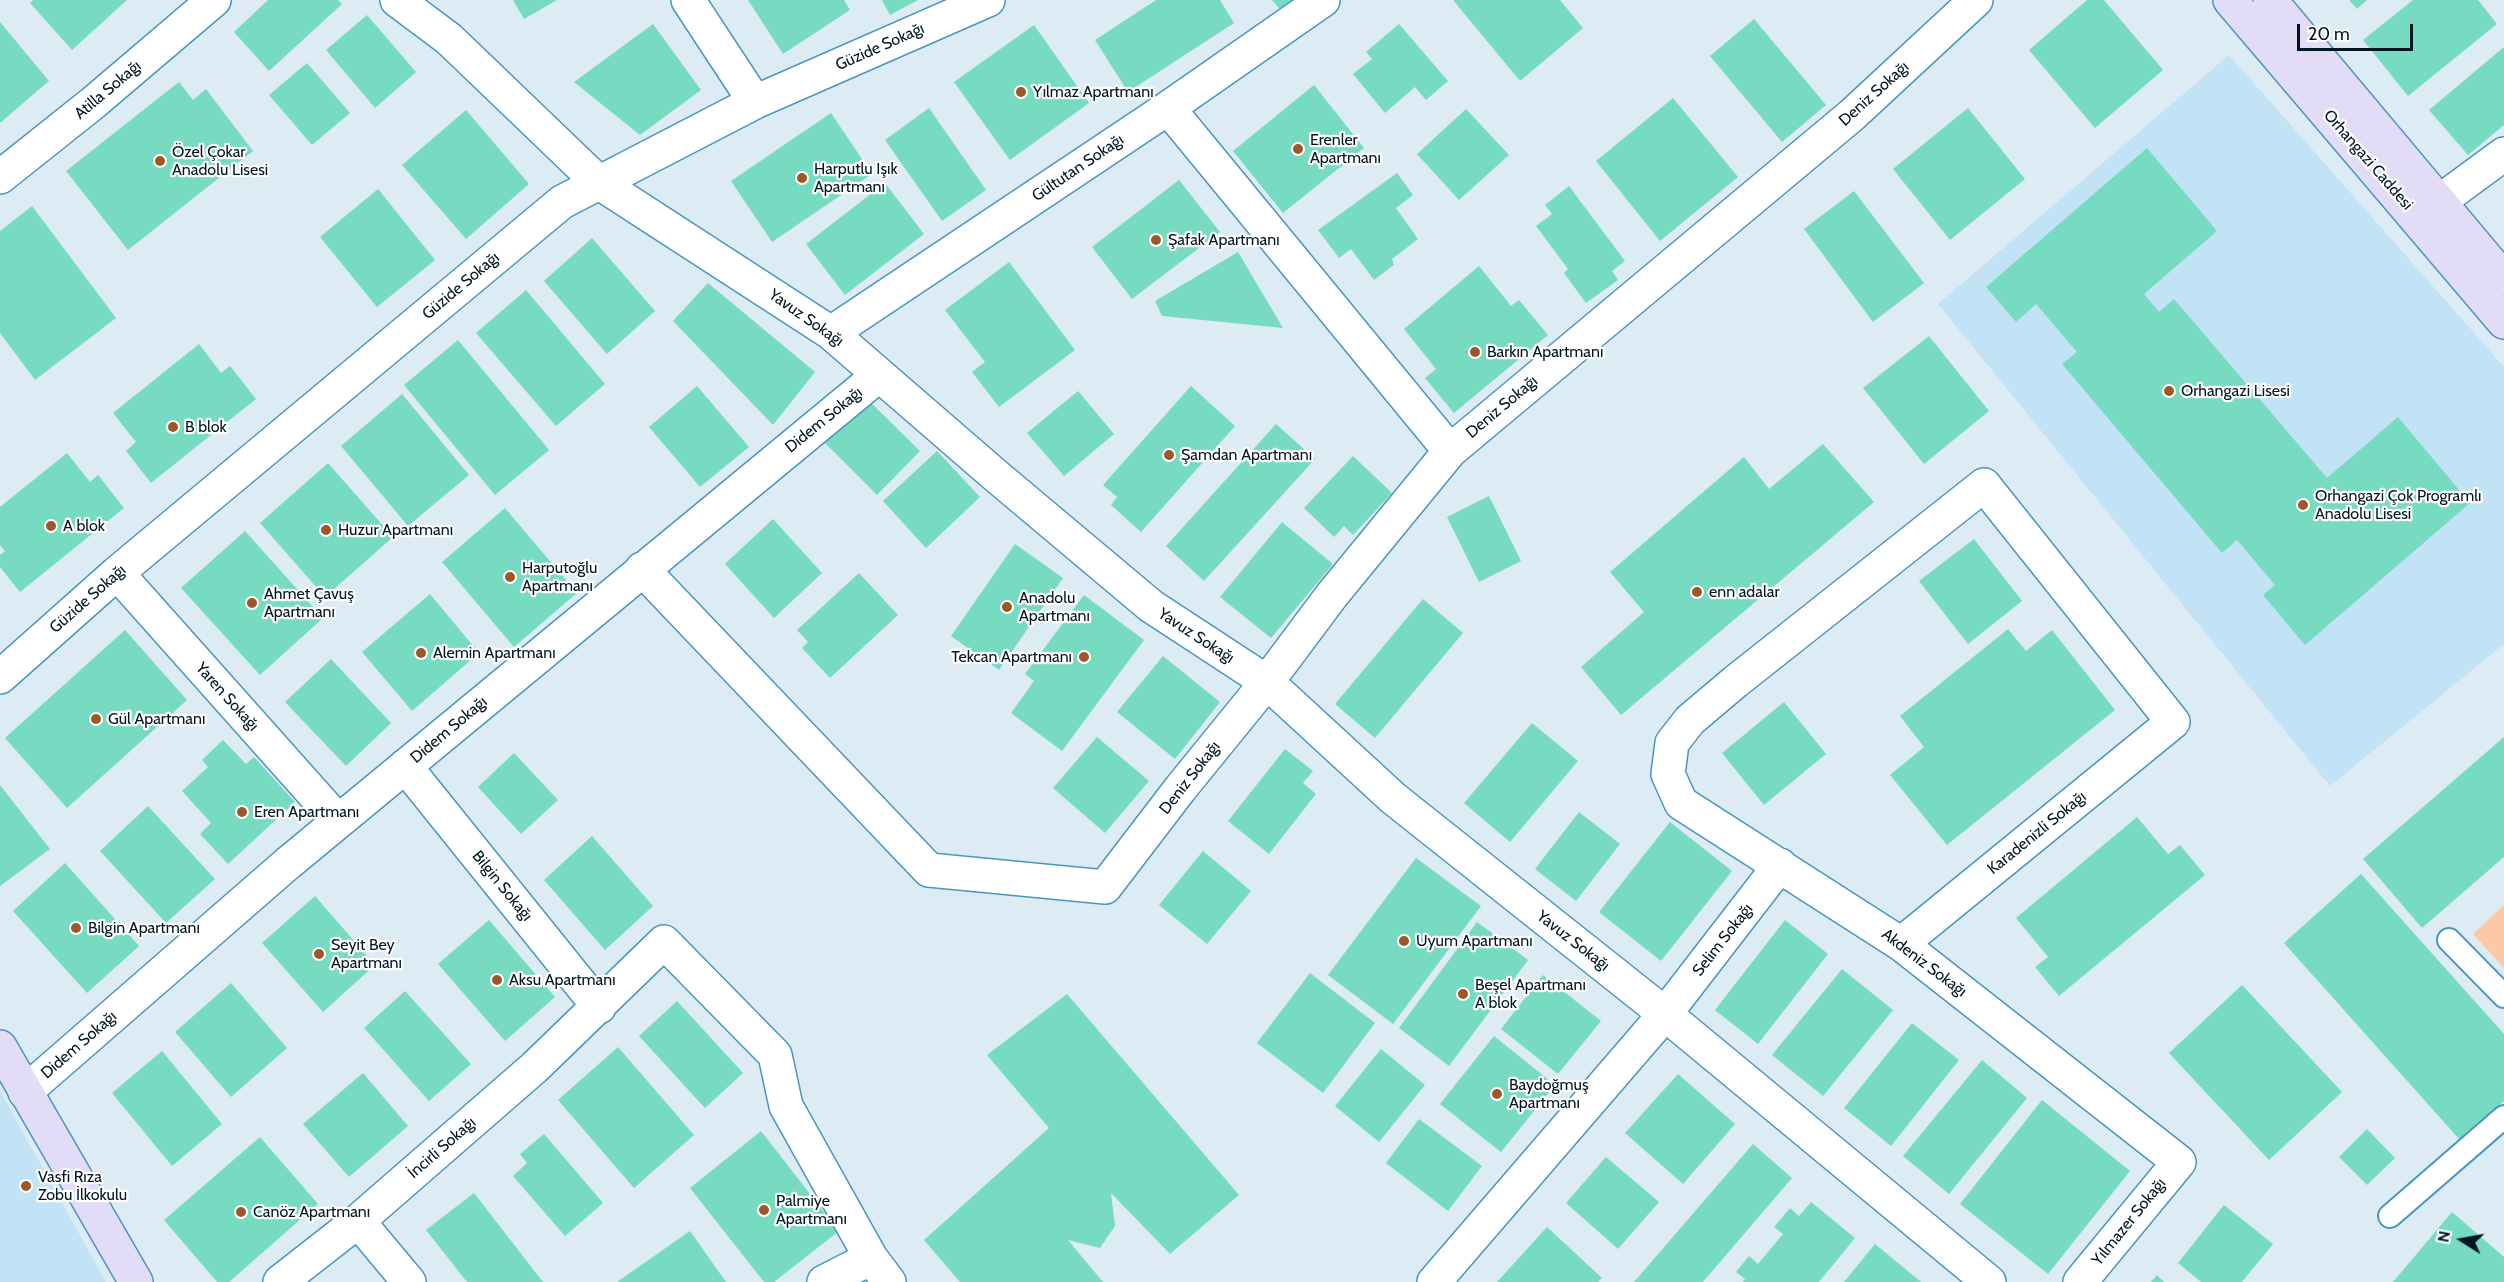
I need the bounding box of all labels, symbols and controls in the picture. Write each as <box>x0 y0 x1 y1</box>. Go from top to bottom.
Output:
scale bar <box>2300 12 2416 50</box>
street label: Güzide Sokağı <box>833 19 927 75</box>
text: 20 m <box>2308 23 2350 45</box>
street label: Atilla Sokağı <box>71 57 145 123</box>
street label: Deniz Sokağı <box>1835 58 1913 130</box>
place label: Yılmaz Apartmanı <box>1033 82 1154 102</box>
marker: Yılmaz Apartmanı <box>1014 85 1028 99</box>
street label: Orhangazi Caddesi <box>2319 106 2417 214</box>
street label: Gültutan Sokağı <box>1029 130 1127 206</box>
place label: Erenler Apartmanı <box>1310 130 1381 168</box>
place label: Özel Çokar Anadolu Lisesi <box>172 142 268 180</box>
marker: Erenler Apartmanı <box>1291 142 1305 156</box>
marker: Özel Çokar Anadolu Lisesi <box>153 154 167 168</box>
place label: Harputlu Işık Apartmanı <box>814 159 898 197</box>
marker: Harputlu Işık Apartmanı <box>795 171 809 185</box>
place label: Şafak Apartmanı <box>1168 230 1280 250</box>
marker: Şafak Apartmanı <box>1149 233 1163 247</box>
street label: Güzide Sokağı <box>418 248 504 324</box>
street label: Yavuz Sokağı <box>765 285 847 351</box>
place label: Barkın Apartmanı <box>1487 342 1603 362</box>
marker: Barkın Apartmanı <box>1468 345 1482 359</box>
street label: Deniz Sokağı <box>1462 372 1542 442</box>
place label: Orhangazi Lisesi <box>2181 381 2290 401</box>
street label: Didem Sokağı <box>781 383 867 457</box>
marker: Orhangazi Lisesi <box>2162 384 2176 398</box>
place label: B blok <box>185 417 227 437</box>
marker: B blok <box>166 420 180 434</box>
place label: Şamdan Apartmanı <box>1181 445 1312 465</box>
marker: Şamdan Apartmanı <box>1162 448 1176 462</box>
place label: Orhangazi Çok Programlı Anadolu Lisesi <box>2315 486 2481 524</box>
marker: Orhangazi Çok Programlı Anadolu Lisesi <box>2296 498 2310 512</box>
place label: A blok <box>63 516 105 536</box>
marker: A blok <box>44 519 58 533</box>
place label: Huzur Apartmanı <box>338 520 453 540</box>
marker: Huzur Apartmanı <box>319 523 333 537</box>
place label: Harputoğlu Apartmanı <box>522 558 597 596</box>
street label: Güzide Sokağı <box>46 561 130 637</box>
marker: Harputoğlu Apartmanı <box>503 570 517 584</box>
place label: enn adalar <box>1709 582 1779 602</box>
place label: Ahmet Çavuş Apartmanı <box>264 584 354 622</box>
marker: enn adalar <box>1690 585 1704 599</box>
place label: Anadolu Apartmanı <box>1019 588 1090 626</box>
marker: Ahmet Çavuş Apartmanı <box>245 596 259 610</box>
marker: Anadolu Apartmanı <box>1000 600 1014 614</box>
street label: Yavuz Sokağı <box>1154 604 1238 668</box>
place label: Alemin Apartmanı <box>433 643 556 663</box>
marker: Alemin Apartmanı <box>414 646 428 660</box>
place label: Tekcan Apartmanı <box>951 647 1072 667</box>
marker: Tekcan Apartmanı <box>1077 650 1091 664</box>
street label: Yaren Sokağı <box>191 659 263 735</box>
street label: Didem Sokağı <box>407 692 491 768</box>
place label: Gül Apartmanı <box>108 709 205 729</box>
marker: Gül Apartmanı <box>89 712 103 726</box>
street label: Deniz Sokağı <box>1156 738 1224 818</box>
street label: Karadenizli Sokağı <box>1984 787 2090 879</box>
place label: Eren Apartmanı <box>254 802 359 822</box>
marker: Eren Apartmanı <box>235 805 249 819</box>
street label: Bilgin Sokağı <box>468 847 536 925</box>
street label: Selim Sokağı <box>1689 900 1757 980</box>
street label: Yavuz Sokağı <box>1533 907 1613 975</box>
place label: Bilgin Apartmanı <box>88 918 200 938</box>
marker: Bilgin Apartmanı <box>69 921 83 935</box>
street label: Akdeniz Sokağı <box>1878 925 1970 1001</box>
place label: Uyum Apartmanı <box>1416 931 1533 951</box>
marker: Uyum Apartmanı <box>1397 934 1411 948</box>
place label: Seyit Bey Apartmanı <box>331 935 402 973</box>
marker: Seyit Bey Apartmanı <box>312 947 326 961</box>
place label: Aksu Apartmanı <box>509 970 616 990</box>
marker: Aksu Apartmanı <box>490 973 504 987</box>
place label: Beşel Apartmanı A blok <box>1475 975 1586 1013</box>
marker: Beşel Apartmanı A blok <box>1456 987 1470 1001</box>
street label: Didem Sokağı <box>37 1007 121 1083</box>
place label: Baydoğmuş Apartmanı <box>1509 1075 1589 1113</box>
marker: Baydoğmuş Apartmanı <box>1490 1087 1504 1101</box>
street label: İncirli Sokağı <box>404 1113 480 1183</box>
place label: Vasfi Rıza Zobu İlkokulu <box>38 1167 127 1205</box>
street label: Yılmazer Sokağı <box>2088 1174 2170 1270</box>
marker: Vasfi Rıza Zobu İlkokulu <box>19 1179 33 1193</box>
place label: Palmiye Apartmanı <box>776 1191 847 1229</box>
place label: Canöz Apartmanı <box>253 1202 370 1222</box>
marker: Palmiye Apartmanı <box>757 1203 771 1217</box>
marker: Canöz Apartmanı <box>234 1205 248 1219</box>
north arrow <box>2432 1210 2492 1270</box>
text: N <box>2433 1229 2454 1244</box>

